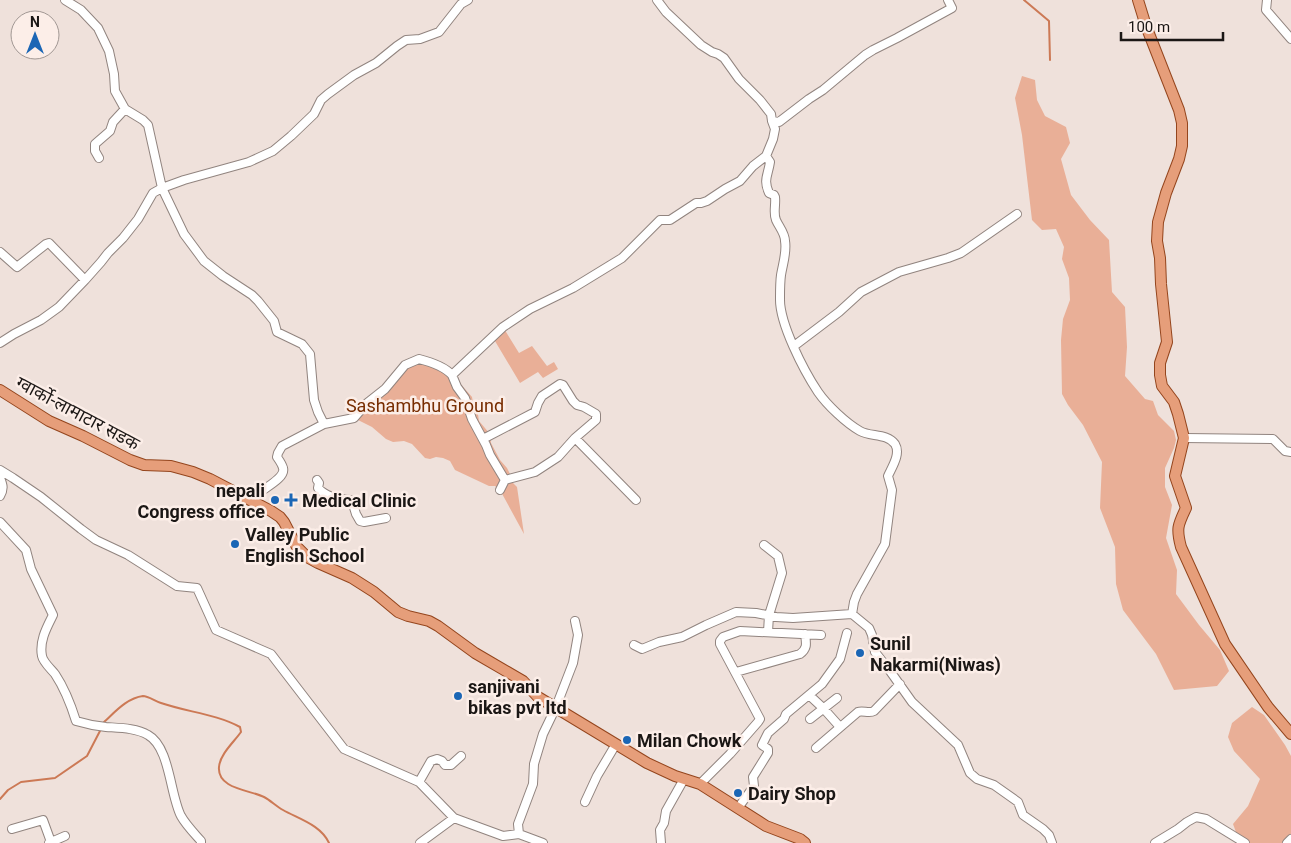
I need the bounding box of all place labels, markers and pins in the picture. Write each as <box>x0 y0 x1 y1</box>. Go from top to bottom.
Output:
place label: nepali Congress office <box>138 480 265 522</box>
place label: Medical Clinic <box>302 490 416 511</box>
marker: Medical Clinic <box>284 493 298 507</box>
marker: nepali Congress office <box>269 494 281 506</box>
place label: Valley Public English School <box>245 524 364 566</box>
marker: Valley Public English School <box>229 538 241 550</box>
place label: Sunil Nakarmi(Niwas) <box>870 633 1001 676</box>
marker: Sunil Nakarmi(Niwas) <box>854 647 866 659</box>
place label: sanjivani bikas pvt ltd <box>468 676 567 718</box>
marker: sanjivani bikas pvt ltd <box>452 690 464 702</box>
place label: Milan Chowk <box>637 730 742 751</box>
marker: Milan Chowk <box>621 734 633 746</box>
place label: Dairy Shop <box>748 783 836 804</box>
marker: Dairy Shop <box>732 787 744 799</box>

